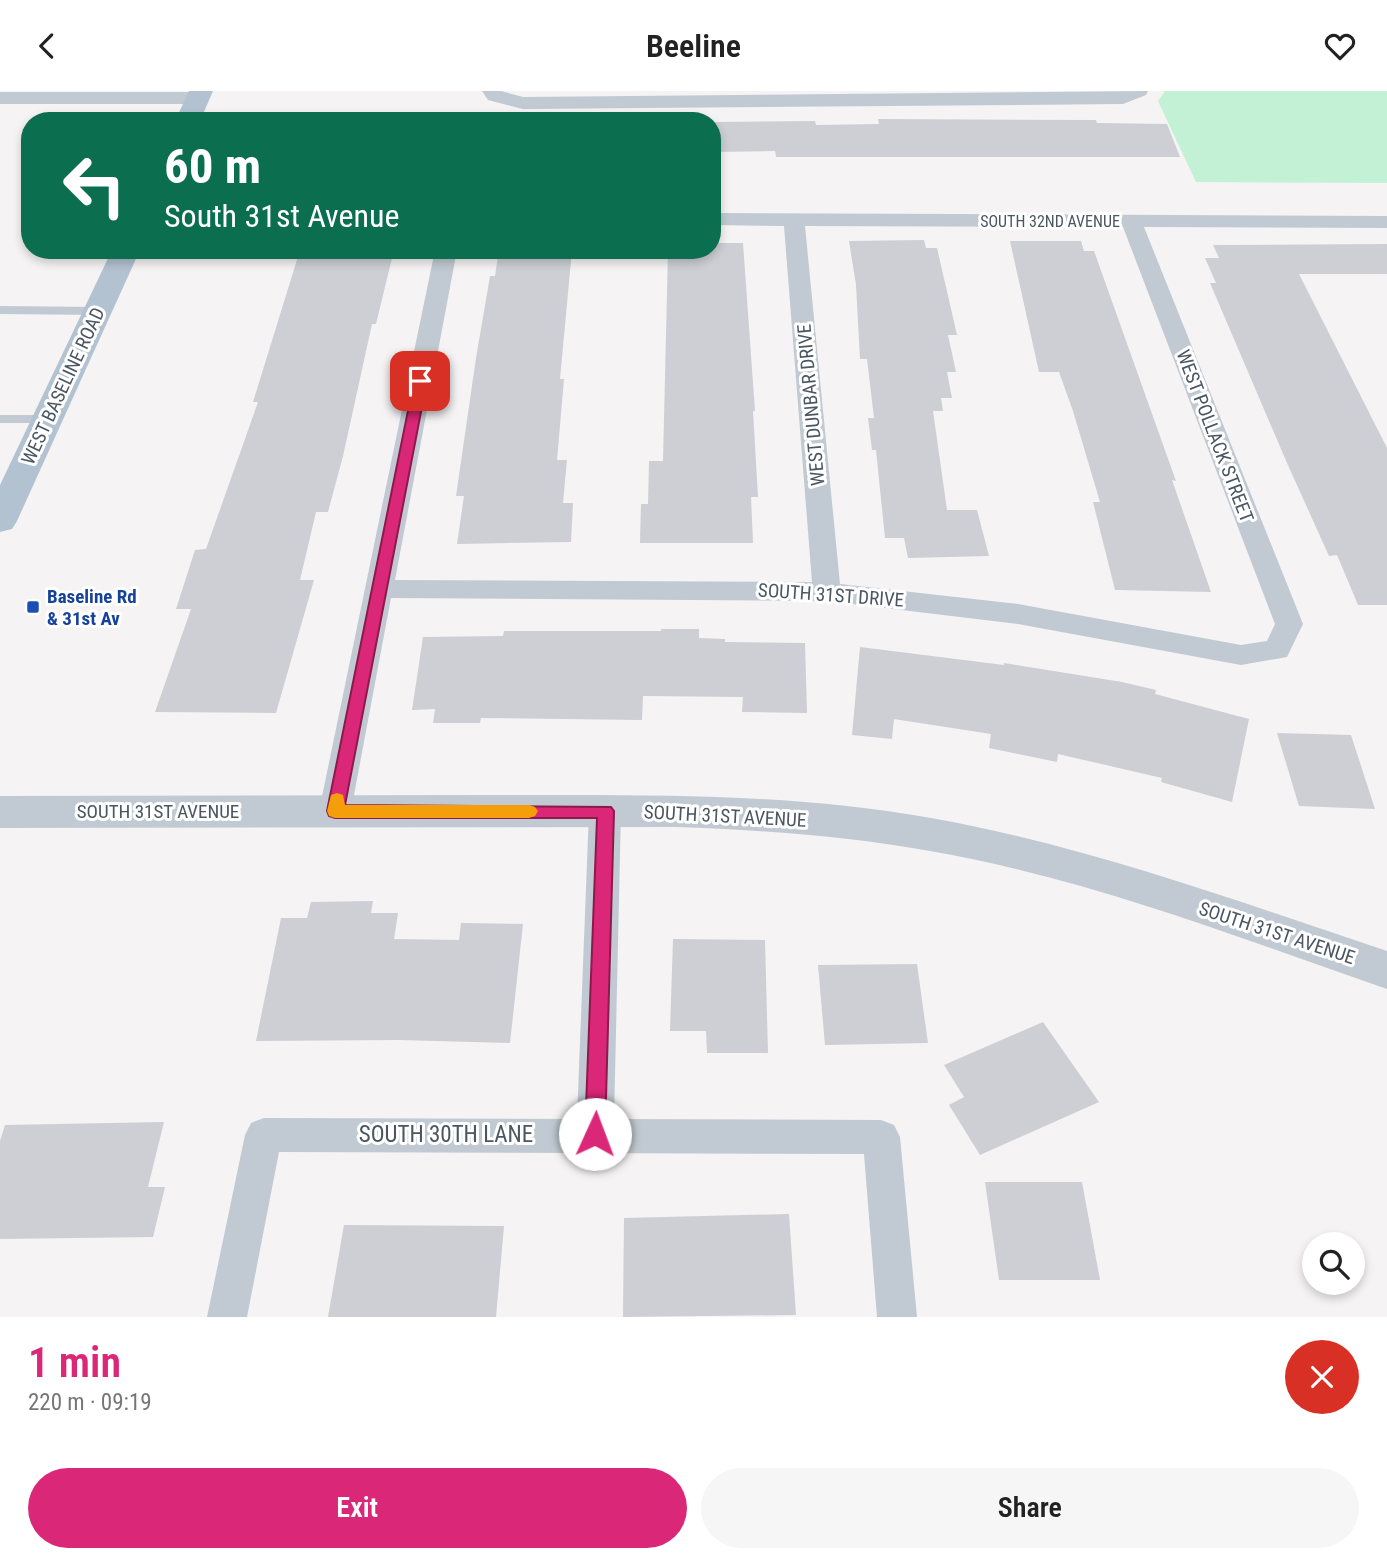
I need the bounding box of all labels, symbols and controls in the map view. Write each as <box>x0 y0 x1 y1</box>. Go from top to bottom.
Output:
icon: back <box>28 27 66 65</box>
text: Beeline <box>646 27 741 65</box>
icon: heart <box>1321 27 1359 65</box>
text: 60 m <box>164 138 261 195</box>
icon: left <box>49 140 140 231</box>
text: South 31st Avenue <box>164 197 400 235</box>
street label: SOUTH 32ND AVENUE <box>980 212 1120 231</box>
street label: WEST BASELINE ROAD <box>16 304 110 468</box>
street label: WEST DUNBAR DRIVE <box>792 323 830 487</box>
street label: WEST POLLACK STREET <box>1171 346 1259 526</box>
pin <box>390 351 450 411</box>
icon: arrive <box>401 362 439 400</box>
street label: SOUTH 31ST DRIVE <box>757 578 905 612</box>
place label: Baseline Rd & 31st Av <box>47 585 137 630</box>
marker: Baseline Rd & 31st Av <box>25 599 41 615</box>
street label: SOUTH 31ST AVENUE <box>77 800 239 823</box>
street label: SOUTH 31ST AVENUE <box>643 800 807 832</box>
street label: SOUTH 31ST AVENUE <box>1196 897 1358 969</box>
position arrow <box>558 1097 632 1171</box>
street label: SOUTH 30TH LANE <box>359 1121 533 1148</box>
map controls <box>1302 1232 1365 1295</box>
button: search <box>1302 1232 1365 1295</box>
text: 1 min <box>28 1338 121 1387</box>
button: close <box>1285 1340 1359 1414</box>
text: 220 m · 09:19 <box>28 1389 152 1416</box>
button: Exit <box>28 1468 687 1548</box>
button: Share <box>701 1468 1359 1548</box>

